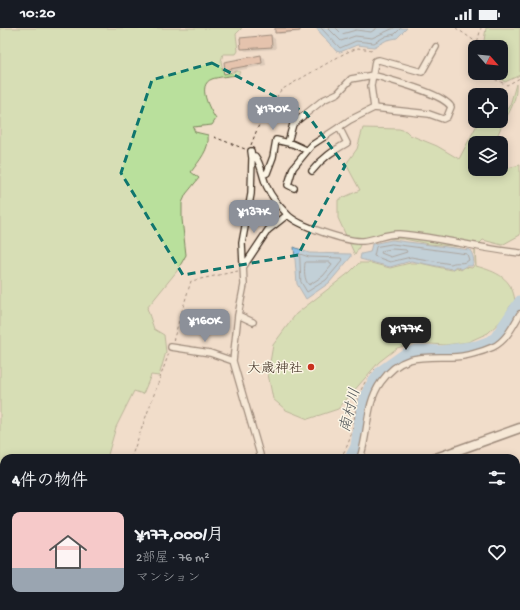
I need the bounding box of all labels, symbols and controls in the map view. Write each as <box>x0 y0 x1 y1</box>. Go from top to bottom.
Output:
text: 10:20 <box>20 5 55 23</box>
north arrow <box>468 40 508 80</box>
map controls <box>468 40 508 176</box>
button: locate <box>468 88 508 128</box>
pin: ¥170K <box>245 97 301 131</box>
text: ¥170K <box>257 102 289 117</box>
button: layers <box>468 136 508 176</box>
pin: ¥137K <box>226 200 282 234</box>
text: ¥137K <box>238 205 270 220</box>
pin: ¥160K <box>177 309 233 343</box>
text: ¥160K <box>189 314 221 329</box>
pin: ¥177K <box>378 317 434 351</box>
text: ¥177K <box>390 322 422 337</box>
place label: 大歳神社 <box>247 361 303 378</box>
marker: 大歳神社 <box>306 362 316 372</box>
water label: 南村川 <box>336 386 365 435</box>
icon: filters <box>486 467 508 489</box>
text: 4件の物件 <box>12 472 88 492</box>
text: ¥177,000/月 <box>136 526 224 546</box>
icon: home <box>44 528 92 576</box>
icon: heart <box>486 541 508 563</box>
text: 2部屋 · 76 m² <box>136 551 209 566</box>
text: マンション <box>136 571 200 586</box>

